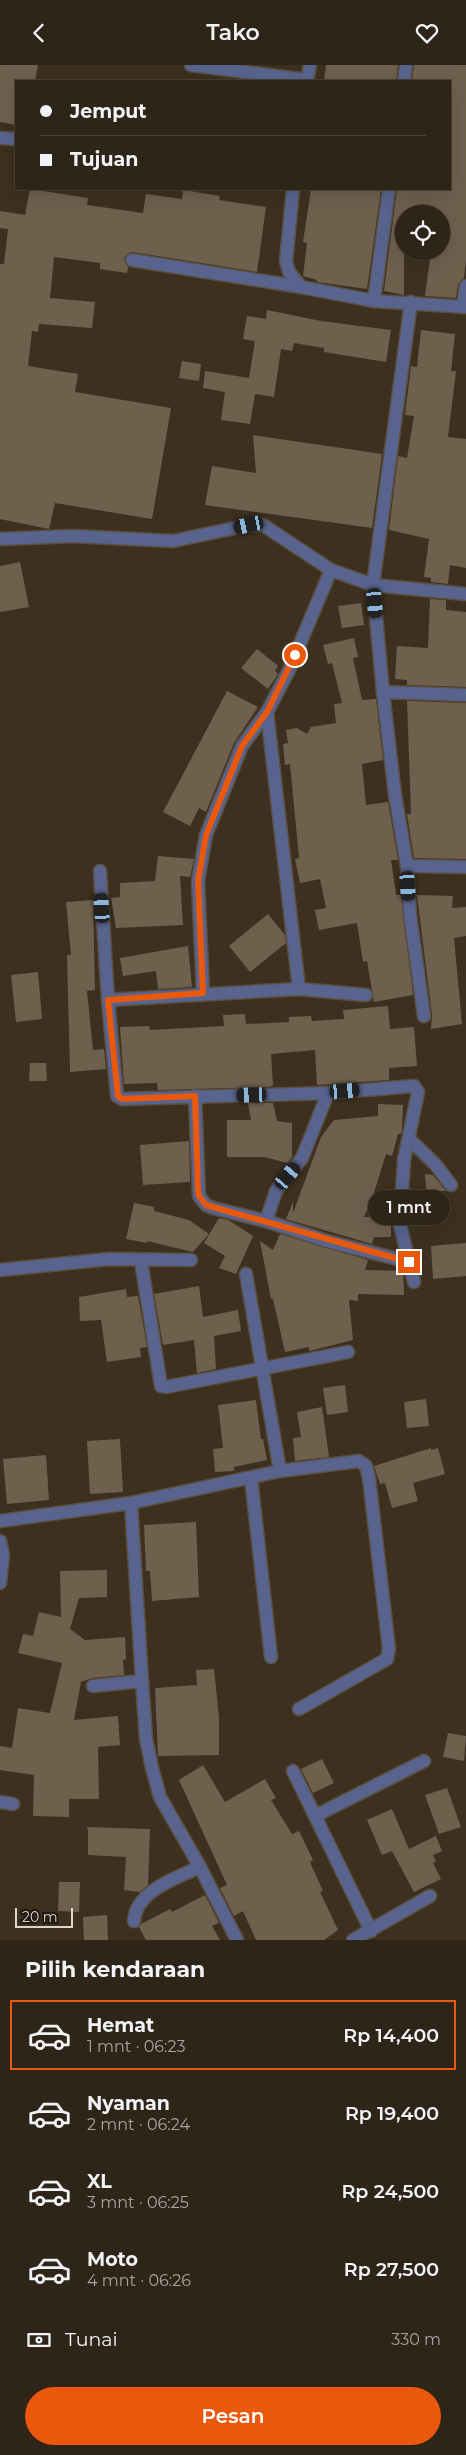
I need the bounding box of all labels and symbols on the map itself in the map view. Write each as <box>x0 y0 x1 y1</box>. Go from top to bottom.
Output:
car <box>232 515 265 535</box>
car <box>366 587 383 619</box>
route start <box>284 644 306 666</box>
car <box>399 871 416 901</box>
car <box>93 893 110 923</box>
car <box>329 1082 360 1100</box>
car <box>236 1087 267 1103</box>
car <box>272 1160 303 1192</box>
callout: 1 mnt <box>368 1189 450 1225</box>
route end <box>398 1251 420 1273</box>
scale bar <box>15 1905 72 1928</box>

